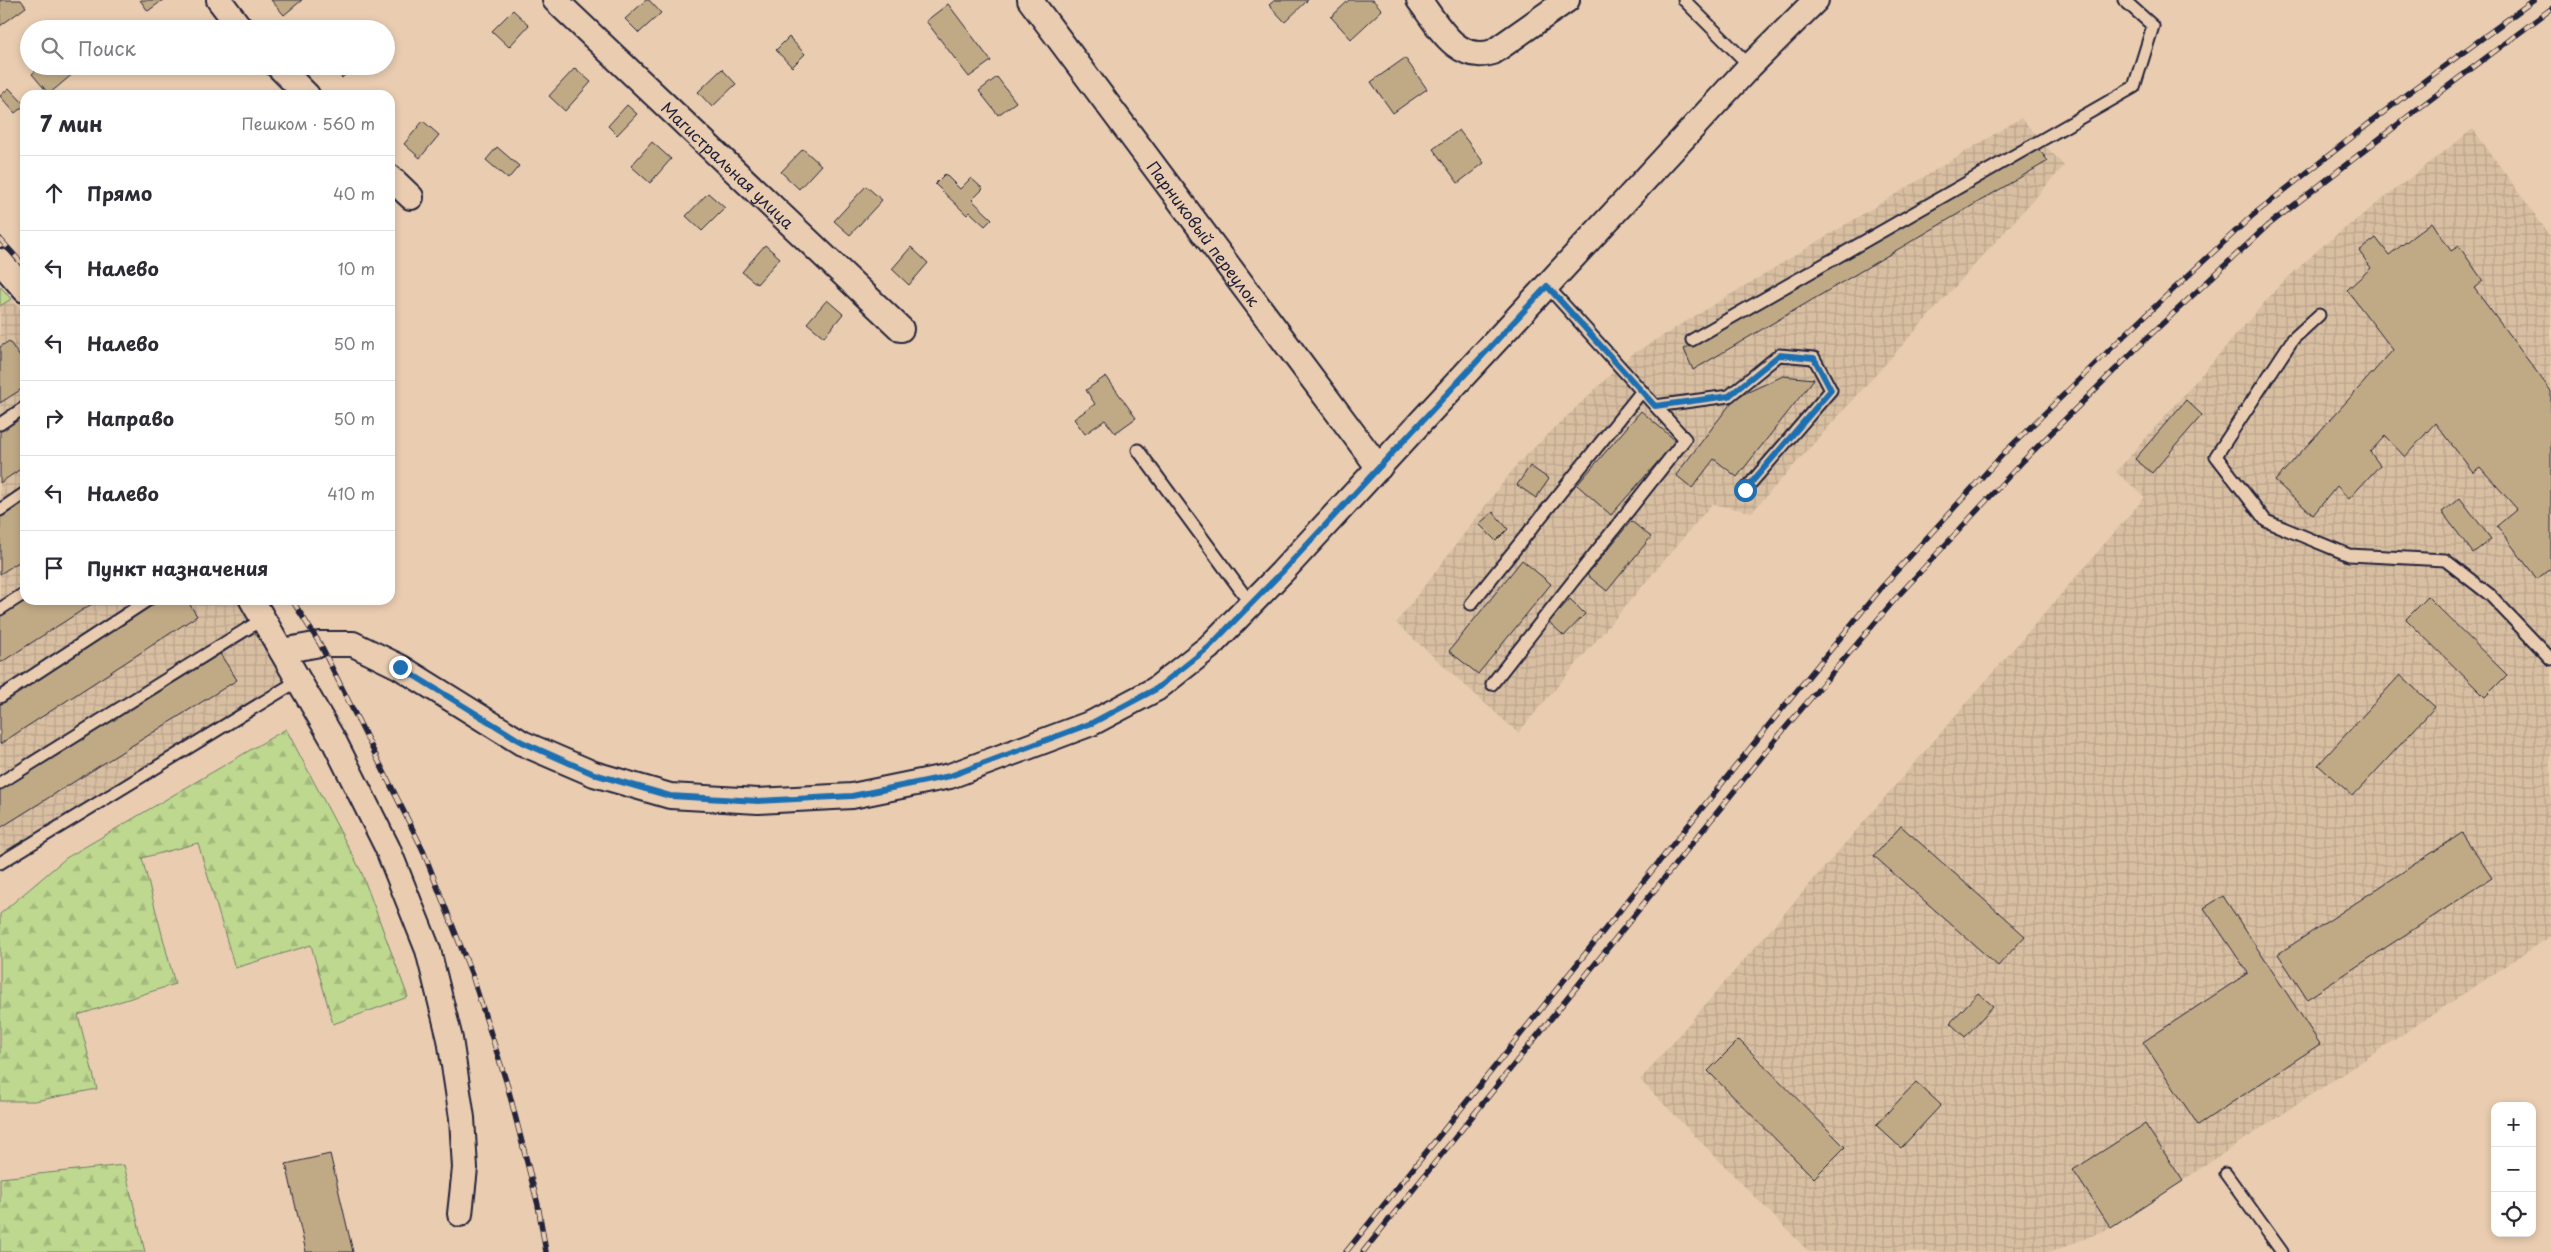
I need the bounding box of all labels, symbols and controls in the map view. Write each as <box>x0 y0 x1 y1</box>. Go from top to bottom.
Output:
search box <box>20 20 395 75</box>
icon: search <box>38 34 66 62</box>
text: Поиск <box>78 34 136 62</box>
street label: Магистральная улица <box>656 96 800 234</box>
text: 7 мин <box>40 107 103 139</box>
text: Пешком · 560 m <box>241 111 375 135</box>
street label: Парниковый переулок <box>1142 156 1266 311</box>
icon: ahead <box>40 179 68 207</box>
text: Прямо <box>87 179 152 207</box>
text: 40 m <box>333 181 375 205</box>
icon: left <box>40 254 68 282</box>
text: Налево <box>87 254 159 282</box>
text: 10 m <box>338 256 375 280</box>
icon: left <box>40 329 68 357</box>
text: Налево <box>87 329 159 357</box>
text: 50 m <box>334 331 375 355</box>
icon: right <box>40 404 68 432</box>
text: Направо <box>87 404 174 432</box>
text: 50 m <box>334 406 375 430</box>
icon: left <box>40 479 68 507</box>
text: Налево <box>87 479 159 507</box>
route start <box>1734 479 1757 502</box>
text: 410 m <box>327 481 375 505</box>
icon: arrive <box>40 554 68 582</box>
text: Пункт назначения <box>87 554 268 582</box>
route end <box>389 656 412 679</box>
map controls <box>2491 1102 2536 1237</box>
button: + <box>2491 1102 2536 1147</box>
button: − <box>2491 1147 2536 1192</box>
button: locate <box>2491 1192 2536 1237</box>

